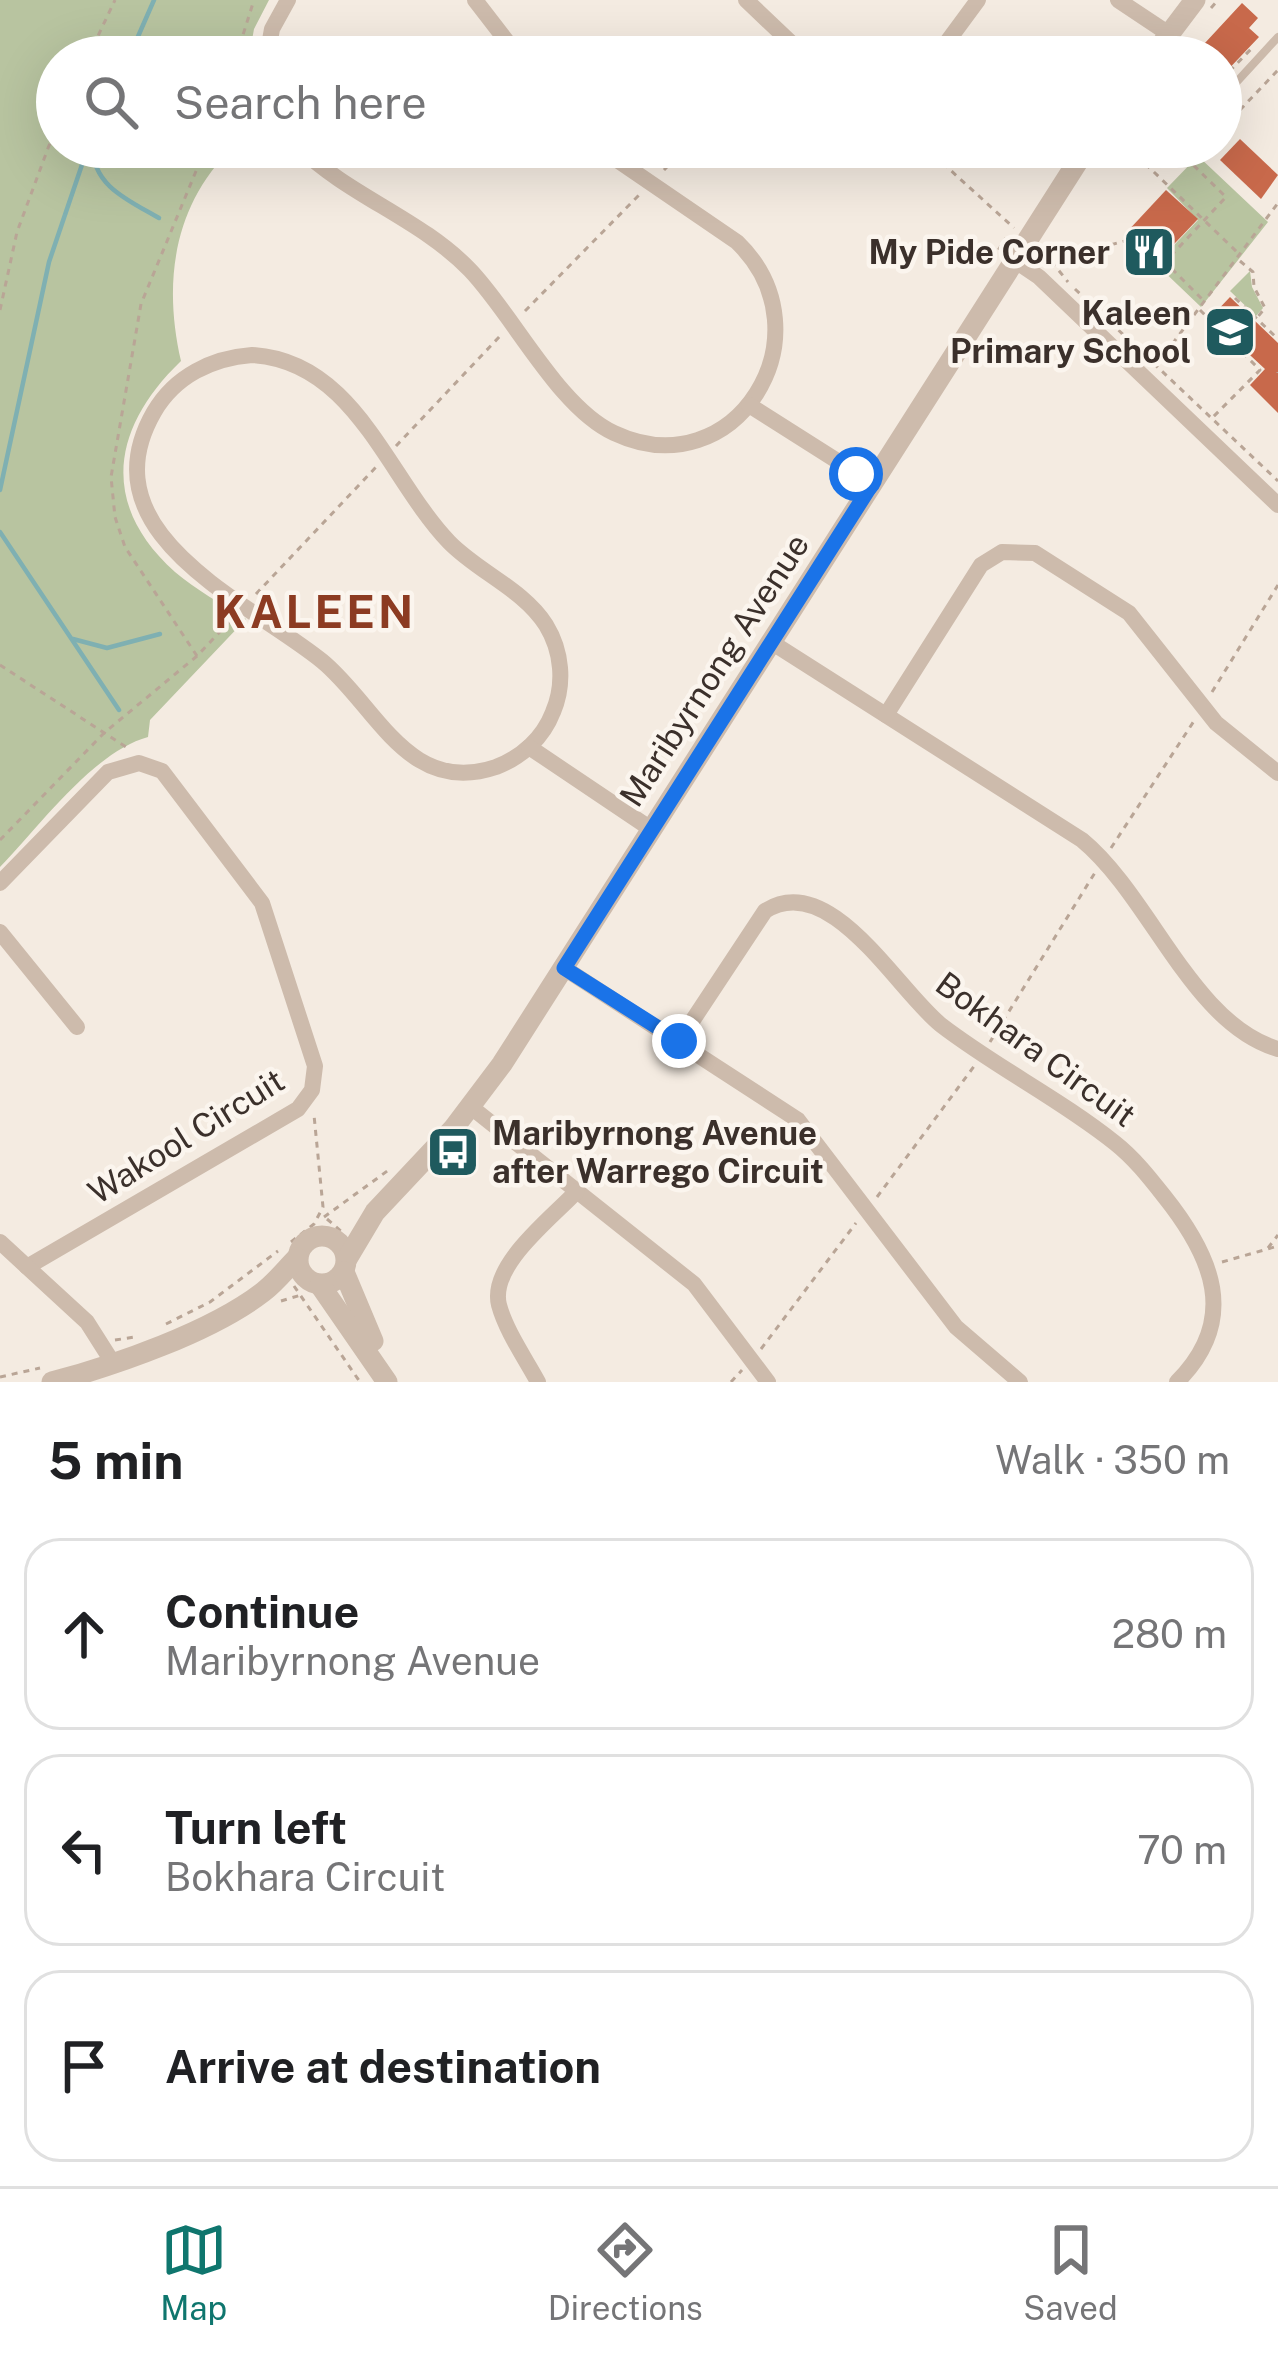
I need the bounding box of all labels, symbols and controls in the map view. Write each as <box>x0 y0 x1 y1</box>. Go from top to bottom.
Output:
search box <box>36 36 1242 168</box>
icon: search <box>78 69 144 135</box>
text: Search here <box>174 76 427 129</box>
restaurant icon: My Pide Corner <box>1121 224 1177 280</box>
place label: My Pide Corner <box>869 233 1110 271</box>
place label: Kaleen Primary School <box>950 294 1191 370</box>
school or university icon: Kaleen Primary School <box>1202 304 1258 360</box>
route start <box>829 447 883 501</box>
street label: Maribyrnong Avenue <box>612 527 816 813</box>
district label: KALEEN <box>214 585 416 638</box>
street label: Bokhara Circuit <box>929 964 1143 1134</box>
route end <box>652 1014 706 1068</box>
street label: Wakool Circuit <box>81 1061 291 1211</box>
place label: Maribyrnong Avenue after Warrego Circuit <box>492 1114 824 1190</box>
bus stop icon: Maribyrnong Avenue after Warrego Circuit <box>425 1124 481 1180</box>
text: 5 min <box>48 1431 184 1490</box>
text: Walk · 350 m <box>995 1437 1230 1483</box>
text: Continue <box>165 1585 359 1638</box>
icon: ahead <box>51 1601 117 1667</box>
text: 280 m <box>1112 1611 1227 1657</box>
text: Maribyrnong Avenue <box>165 1638 540 1684</box>
text: Turn left <box>165 1801 347 1854</box>
icon: left <box>51 1817 117 1883</box>
text: 70 m <box>1137 1827 1227 1873</box>
text: Bokhara Circuit <box>165 1854 445 1900</box>
icon: arrive <box>51 2033 117 2099</box>
text: Arrive at destination <box>165 2040 601 2093</box>
tab: Map <box>160 2217 227 2327</box>
tab: Directions <box>548 2217 703 2327</box>
tab: Saved <box>1023 2217 1118 2327</box>

